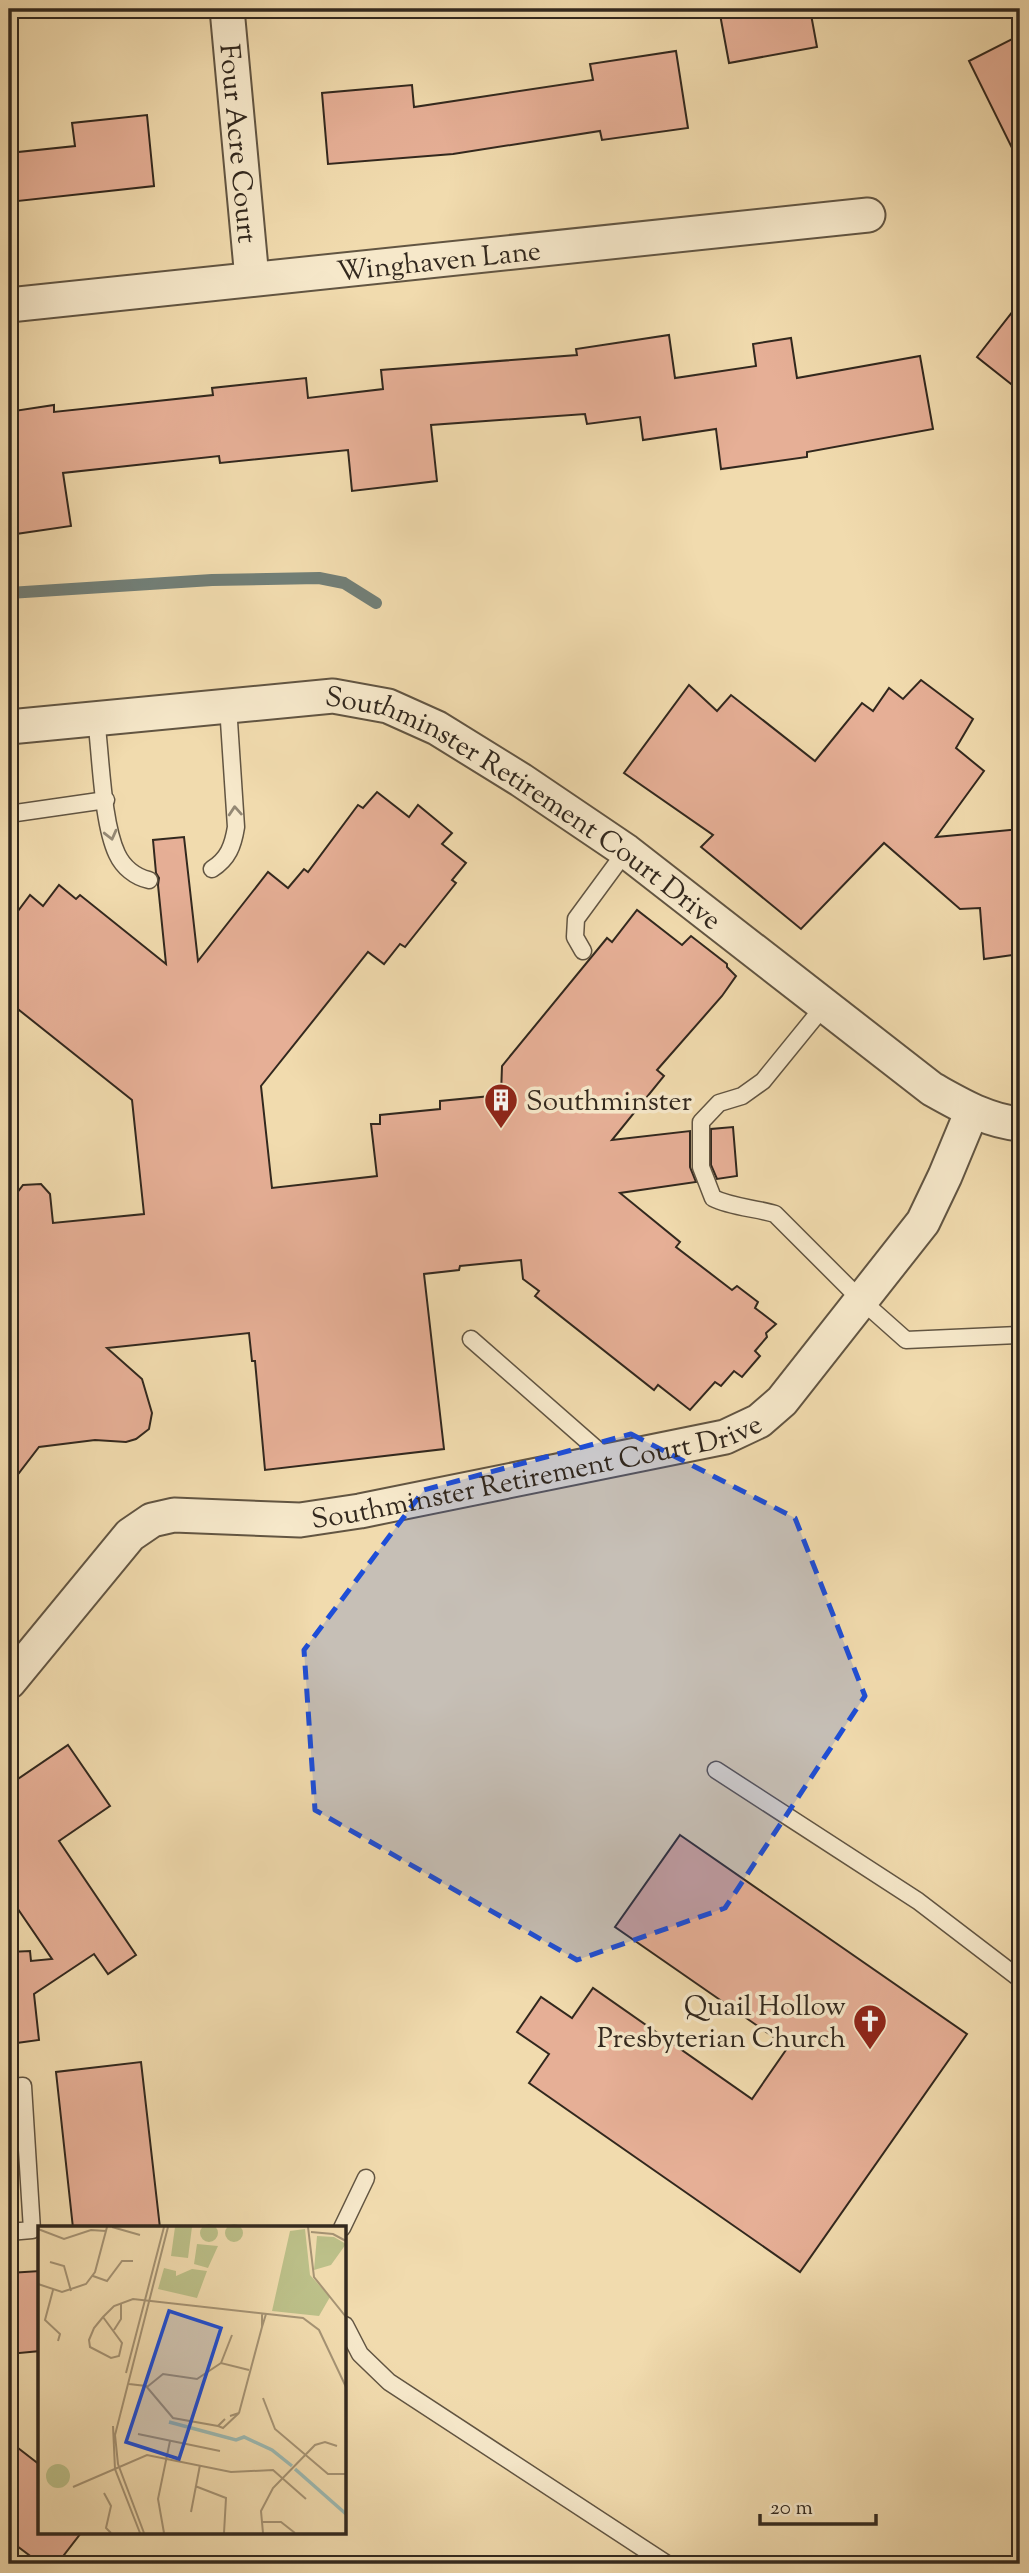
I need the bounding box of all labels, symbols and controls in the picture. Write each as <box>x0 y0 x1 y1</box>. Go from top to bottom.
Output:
street label: Four Acre Court <box>207 42 266 246</box>
street label: Winghaven Lane <box>335 232 543 294</box>
street label: Southminster Retirement Court Drive <box>322 678 729 941</box>
one-way arrow <box>228 805 243 816</box>
one-way arrow <box>103 829 117 841</box>
building icon: Southminster <box>482 1081 520 1130</box>
place label: Southminster <box>526 1083 692 1123</box>
street label: Southminster Retirement Court Drive <box>309 1405 769 1541</box>
place label: Quail Hollow Presbyterian Church <box>597 1988 846 2060</box>
church icon: Quail Hollow Presbyterian Church <box>851 2002 889 2051</box>
inset map <box>38 2226 346 2534</box>
scale bar <box>760 2482 875 2526</box>
text: 20 m <box>770 2494 813 2524</box>

